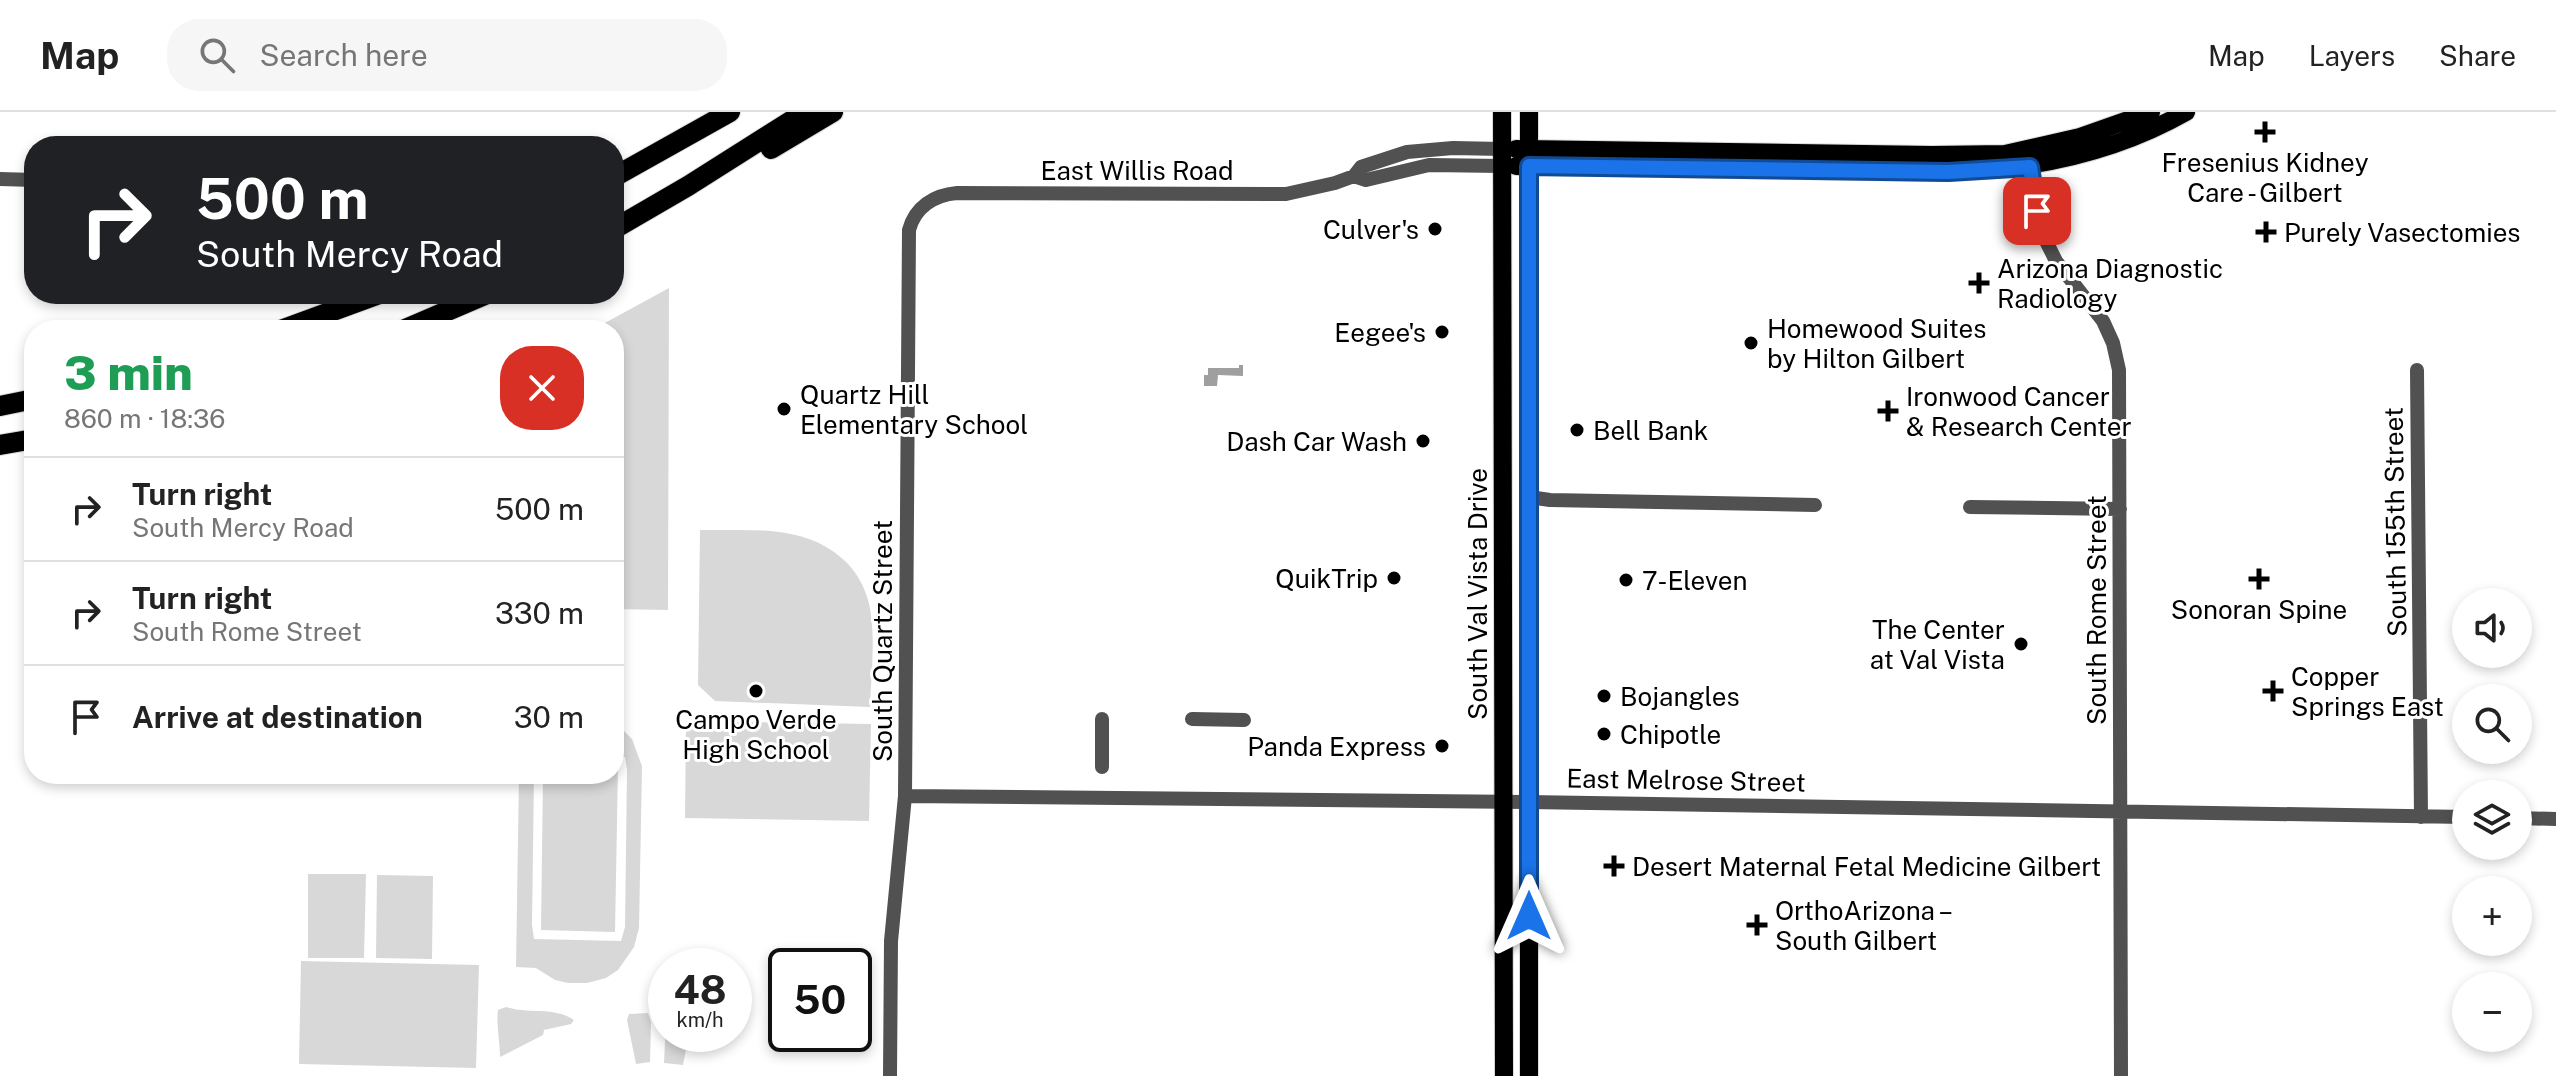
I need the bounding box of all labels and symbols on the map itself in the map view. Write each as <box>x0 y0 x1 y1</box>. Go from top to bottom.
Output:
marker: Fresenius Kidney Care - Gilbert <box>2254 121 2276 143</box>
place label: Fresenius Kidney Care - Gilbert <box>2161 147 2369 208</box>
street label: East Willis Road <box>1041 155 1233 186</box>
pin <box>2003 177 2071 245</box>
place label: Culver's <box>1323 214 1419 245</box>
place label: Purely Vasectomies <box>2284 217 2521 248</box>
marker: Culver's <box>1426 220 1444 238</box>
marker: Purely Vasectomies <box>2255 221 2277 243</box>
place label: Arizona Diagnostic Radiology <box>1997 253 2223 314</box>
marker: Arizona Diagnostic Radiology <box>1968 272 1990 294</box>
place label: Homewood Suites by Hilton Gilbert <box>1767 313 1986 374</box>
place label: Eegee's <box>1334 317 1426 348</box>
marker: Eegee's <box>1433 323 1451 341</box>
marker: Homewood Suites by Hilton Gilbert <box>1742 334 1760 352</box>
place label: Quartz Hill Elementary School <box>800 379 1028 440</box>
place label: Ironwood Cancer & Research Center <box>1906 381 2132 442</box>
marker: Quartz Hill Elementary School <box>775 400 793 418</box>
marker: Ironwood Cancer & Research Center <box>1877 400 1899 422</box>
street label: South 155th Street <box>2377 407 2413 637</box>
place label: Bell Bank <box>1593 415 1708 446</box>
marker: Bell Bank <box>1568 421 1586 439</box>
place label: Dash Car Wash <box>1226 426 1407 457</box>
marker: Dash Car Wash <box>1414 432 1432 450</box>
street label: South Val Vista Drive <box>1462 468 1493 720</box>
street label: South Rome Street <box>2081 495 2112 725</box>
street label: South Quartz Street <box>867 520 898 762</box>
place label: QuikTrip <box>1275 563 1378 594</box>
place label: 7-Eleven <box>1642 565 1748 596</box>
marker: Sonoran Spine <box>2248 568 2270 590</box>
marker: QuikTrip <box>1385 569 1403 587</box>
marker: 7-Eleven <box>1617 571 1635 589</box>
place label: Sonoran Spine <box>2171 594 2347 625</box>
place label: The Center at Val Vista <box>1870 614 2005 675</box>
marker: The Center at Val Vista <box>2012 635 2030 653</box>
place label: Copper Springs East <box>2291 661 2444 722</box>
marker: Copper Springs East <box>2262 680 2284 702</box>
place label: Bojangles <box>1620 681 1740 712</box>
marker: Campo Verde High School <box>747 682 765 700</box>
marker: Bojangles <box>1595 687 1613 705</box>
place label: Campo Verde High School <box>675 704 837 765</box>
place label: Chipotle <box>1620 719 1721 750</box>
marker: Chipotle <box>1595 725 1613 743</box>
place label: Panda Express <box>1247 731 1426 762</box>
marker: Panda Express <box>1433 737 1451 755</box>
street label: East Melrose Street <box>1566 762 1806 798</box>
place label: Desert Maternal Fetal Medicine Gilbert <box>1632 851 2101 882</box>
marker: Desert Maternal Fetal Medicine Gilbert <box>1603 855 1625 877</box>
position arrow <box>1487 874 1571 958</box>
place label: OrthoArizona – South Gilbert <box>1775 895 1953 956</box>
marker: OrthoArizona – South Gilbert <box>1746 914 1768 936</box>
speed limit sign: 50 <box>768 948 872 1052</box>

